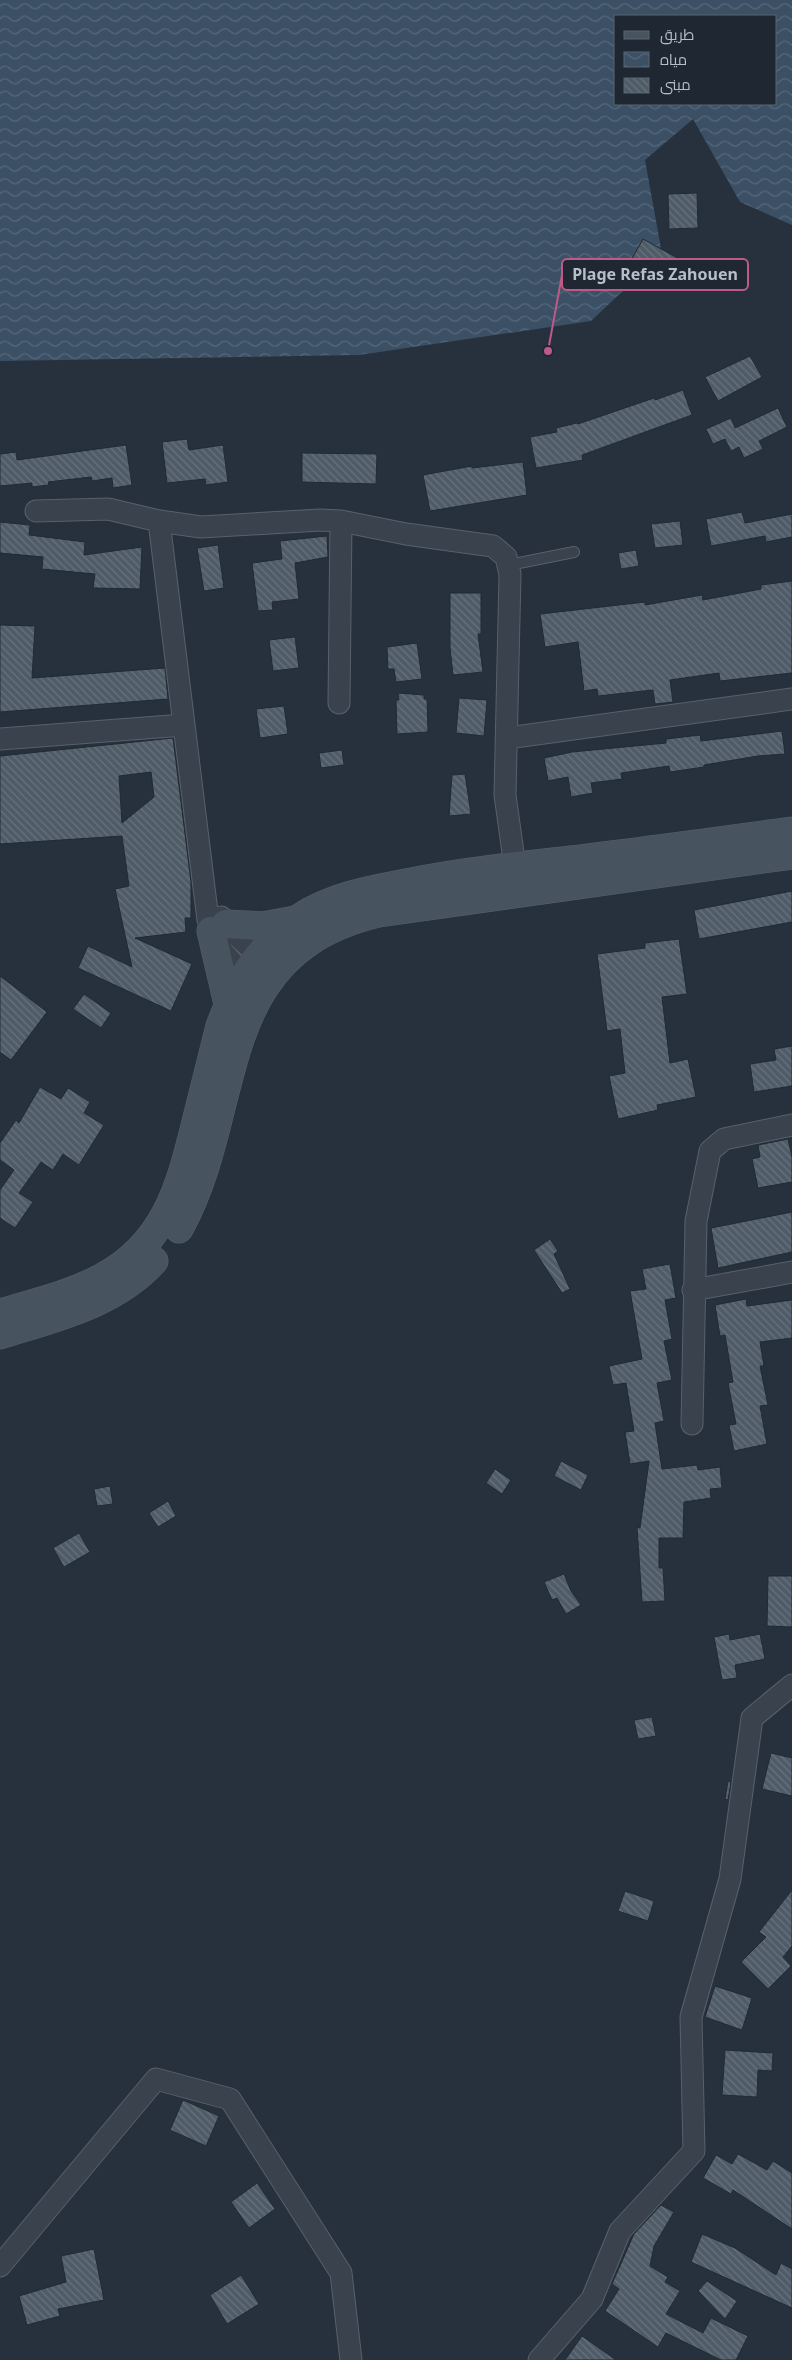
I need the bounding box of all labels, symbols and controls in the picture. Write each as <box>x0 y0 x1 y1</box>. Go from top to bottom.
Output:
legend <box>614 15 777 105</box>
text: طريق <box>660 24 694 45</box>
text: مياه <box>660 49 687 69</box>
text: مبنى <box>660 74 691 95</box>
callout: Plage Refas Zahouen <box>562 259 748 290</box>
text: Plage Refas Zahouen <box>572 263 738 285</box>

